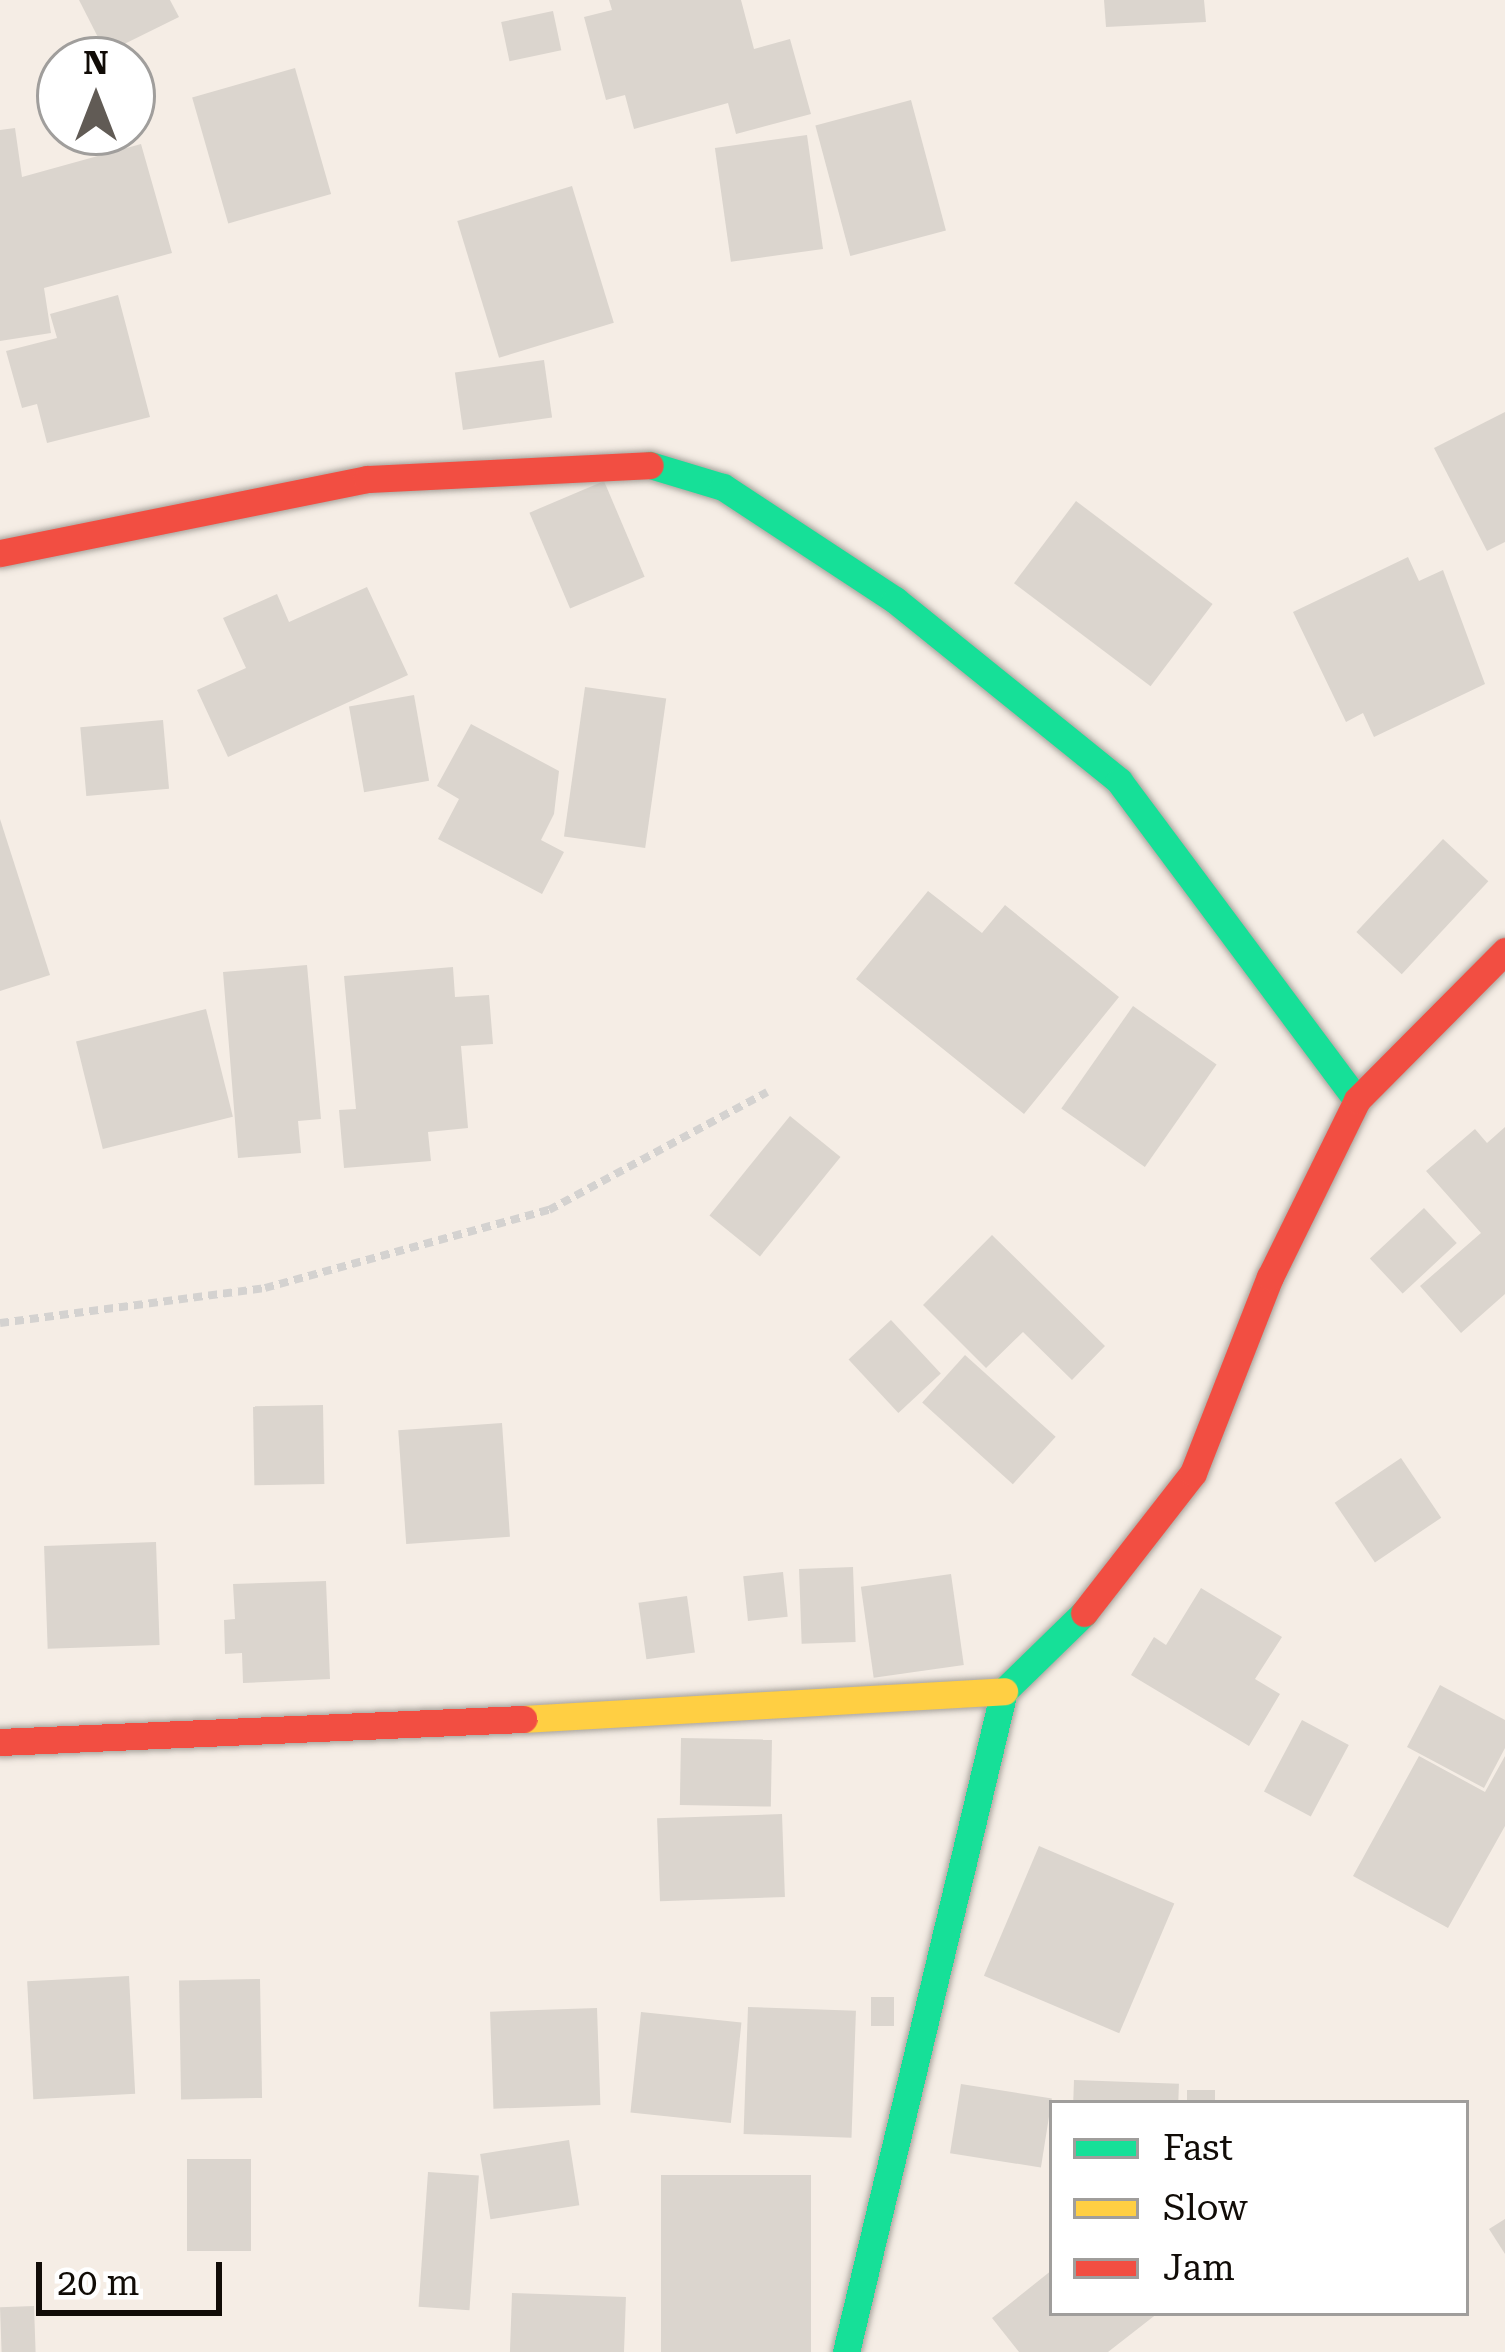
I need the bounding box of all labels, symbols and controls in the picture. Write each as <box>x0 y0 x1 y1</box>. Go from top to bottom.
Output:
north arrow <box>36 36 156 156</box>
text: N <box>83 43 109 82</box>
legend <box>1049 2100 1469 2316</box>
text: Fast <box>1163 2127 1233 2169</box>
text: Slow <box>1163 2187 1248 2229</box>
scale bar <box>42 2238 228 2312</box>
text: Jam <box>1163 2247 1235 2289</box>
text: 20 m <box>57 2262 139 2304</box>

